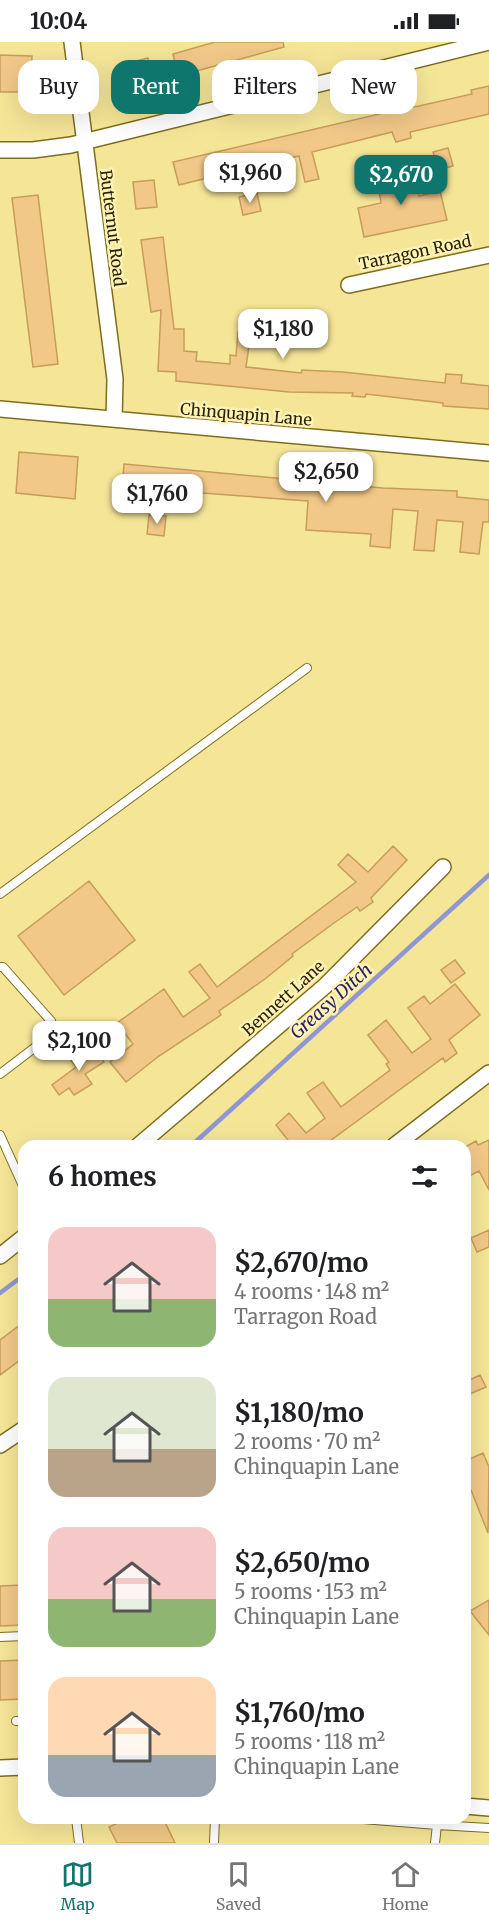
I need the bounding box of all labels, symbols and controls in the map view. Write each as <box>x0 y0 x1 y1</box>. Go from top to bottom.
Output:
text: 10:04 <box>30 7 87 35</box>
chip: Buy <box>18 60 99 114</box>
chip: Rent <box>111 60 200 114</box>
chip: Filters <box>212 60 318 114</box>
chip: New <box>330 60 417 114</box>
pin: $1,960 <box>201 153 299 204</box>
pin: $2,670 <box>352 155 450 206</box>
text: $1,960 <box>218 160 282 185</box>
text: $2,670 <box>368 162 434 187</box>
street label: Butternut Road <box>96 169 130 288</box>
street label: Tarragon Road <box>357 230 473 274</box>
pin: $1,180 <box>234 309 332 360</box>
text: $1,180 <box>252 316 314 341</box>
street label: Chinquapin Lane <box>179 398 313 430</box>
pin: $2,650 <box>277 452 375 503</box>
text: $2,650 <box>293 459 359 484</box>
pin: $1,760 <box>108 474 206 525</box>
text: $1,760 <box>126 481 188 506</box>
street label: Bennett Lane <box>238 956 328 1040</box>
water label: Greasy Ditch <box>285 958 377 1044</box>
pin: $2,100 <box>30 1021 128 1072</box>
text: $2,100 <box>46 1028 112 1053</box>
text: 6 homes <box>48 1160 157 1193</box>
icon: filters <box>408 1160 441 1193</box>
text: $2,670/mo <box>234 1246 368 1279</box>
icon: home <box>96 1251 168 1323</box>
text: 4 rooms · 148 m² <box>234 1279 389 1304</box>
text: Tarragon Road <box>234 1304 377 1329</box>
text: $1,180/mo <box>234 1396 364 1429</box>
icon: home <box>96 1401 168 1473</box>
text: 2 rooms · 70 m² <box>234 1429 380 1454</box>
text: Chinquapin Lane <box>234 1454 399 1479</box>
text: $2,650/mo <box>234 1546 370 1579</box>
icon: home <box>96 1551 168 1623</box>
text: 5 rooms · 153 m² <box>234 1579 387 1604</box>
text: Chinquapin Lane <box>234 1604 399 1629</box>
text: $1,760/mo <box>234 1696 365 1729</box>
icon: home <box>96 1701 168 1773</box>
text: 5 rooms · 118 m² <box>234 1729 385 1754</box>
text: Chinquapin Lane <box>234 1754 399 1779</box>
tab: Map <box>61 1858 95 1914</box>
tab: Saved <box>216 1858 261 1914</box>
tab: Home <box>382 1858 428 1914</box>

